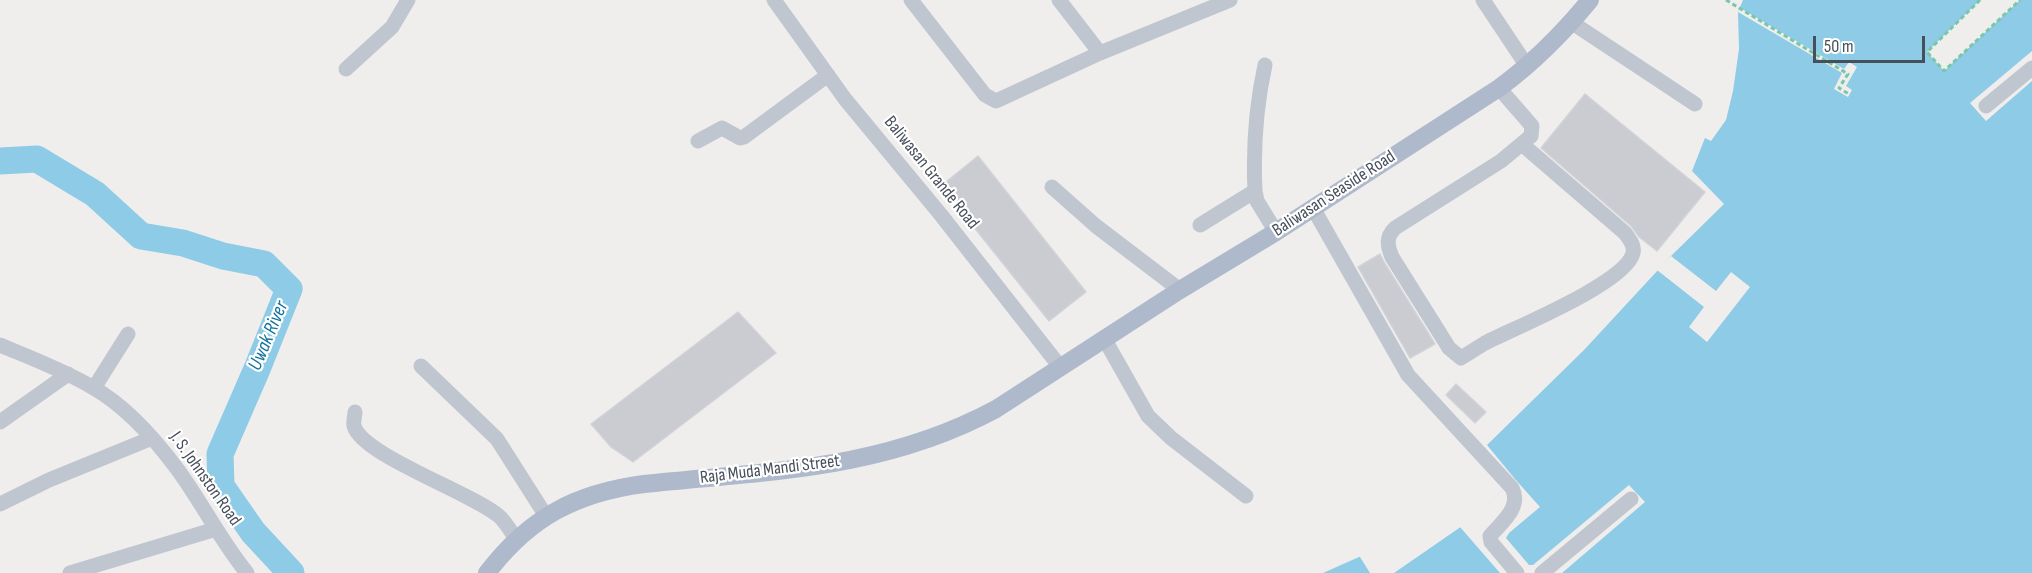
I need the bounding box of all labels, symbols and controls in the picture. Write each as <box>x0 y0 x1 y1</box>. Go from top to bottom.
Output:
scale bar <box>1816 24 1928 62</box>
text: 50 m <box>1824 36 1854 57</box>
street label: Baliwasan Grande Road <box>879 112 983 234</box>
street label: Baliwasan Seaside Road <box>1269 146 1399 242</box>
water label: Uwak River <box>244 298 294 374</box>
street label: J. S. Johnston Road <box>165 428 245 530</box>
street label: Raja Muda Mandi Street <box>699 451 841 489</box>

